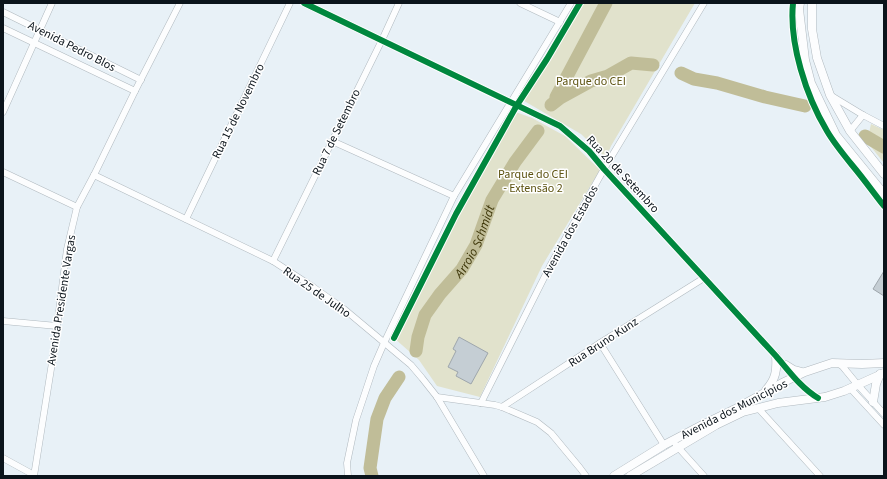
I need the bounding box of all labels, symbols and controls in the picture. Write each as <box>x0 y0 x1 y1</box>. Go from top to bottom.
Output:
street label: Avenida Pedro Blos <box>25 17 119 76</box>
street label: Rua 15 de Novembro <box>208 61 269 162</box>
park label: Parque do CEI <box>556 73 626 90</box>
street label: Rua 7 de Setembro <box>308 86 365 178</box>
street label: Rua 20 de Setembro <box>582 132 663 217</box>
park label: Parque do CEI - Extensão 2 <box>498 166 568 197</box>
street label: Avenida dos Estados <box>538 182 603 280</box>
water label: Arroio Schmidt <box>450 202 500 283</box>
street label: Avenida Presidente Vargas <box>43 234 80 366</box>
street label: Rua 25 de Julho <box>279 263 354 322</box>
street label: Rua Bruno Kunz <box>565 314 641 371</box>
street label: Avenida dos Municípios <box>678 375 790 444</box>

